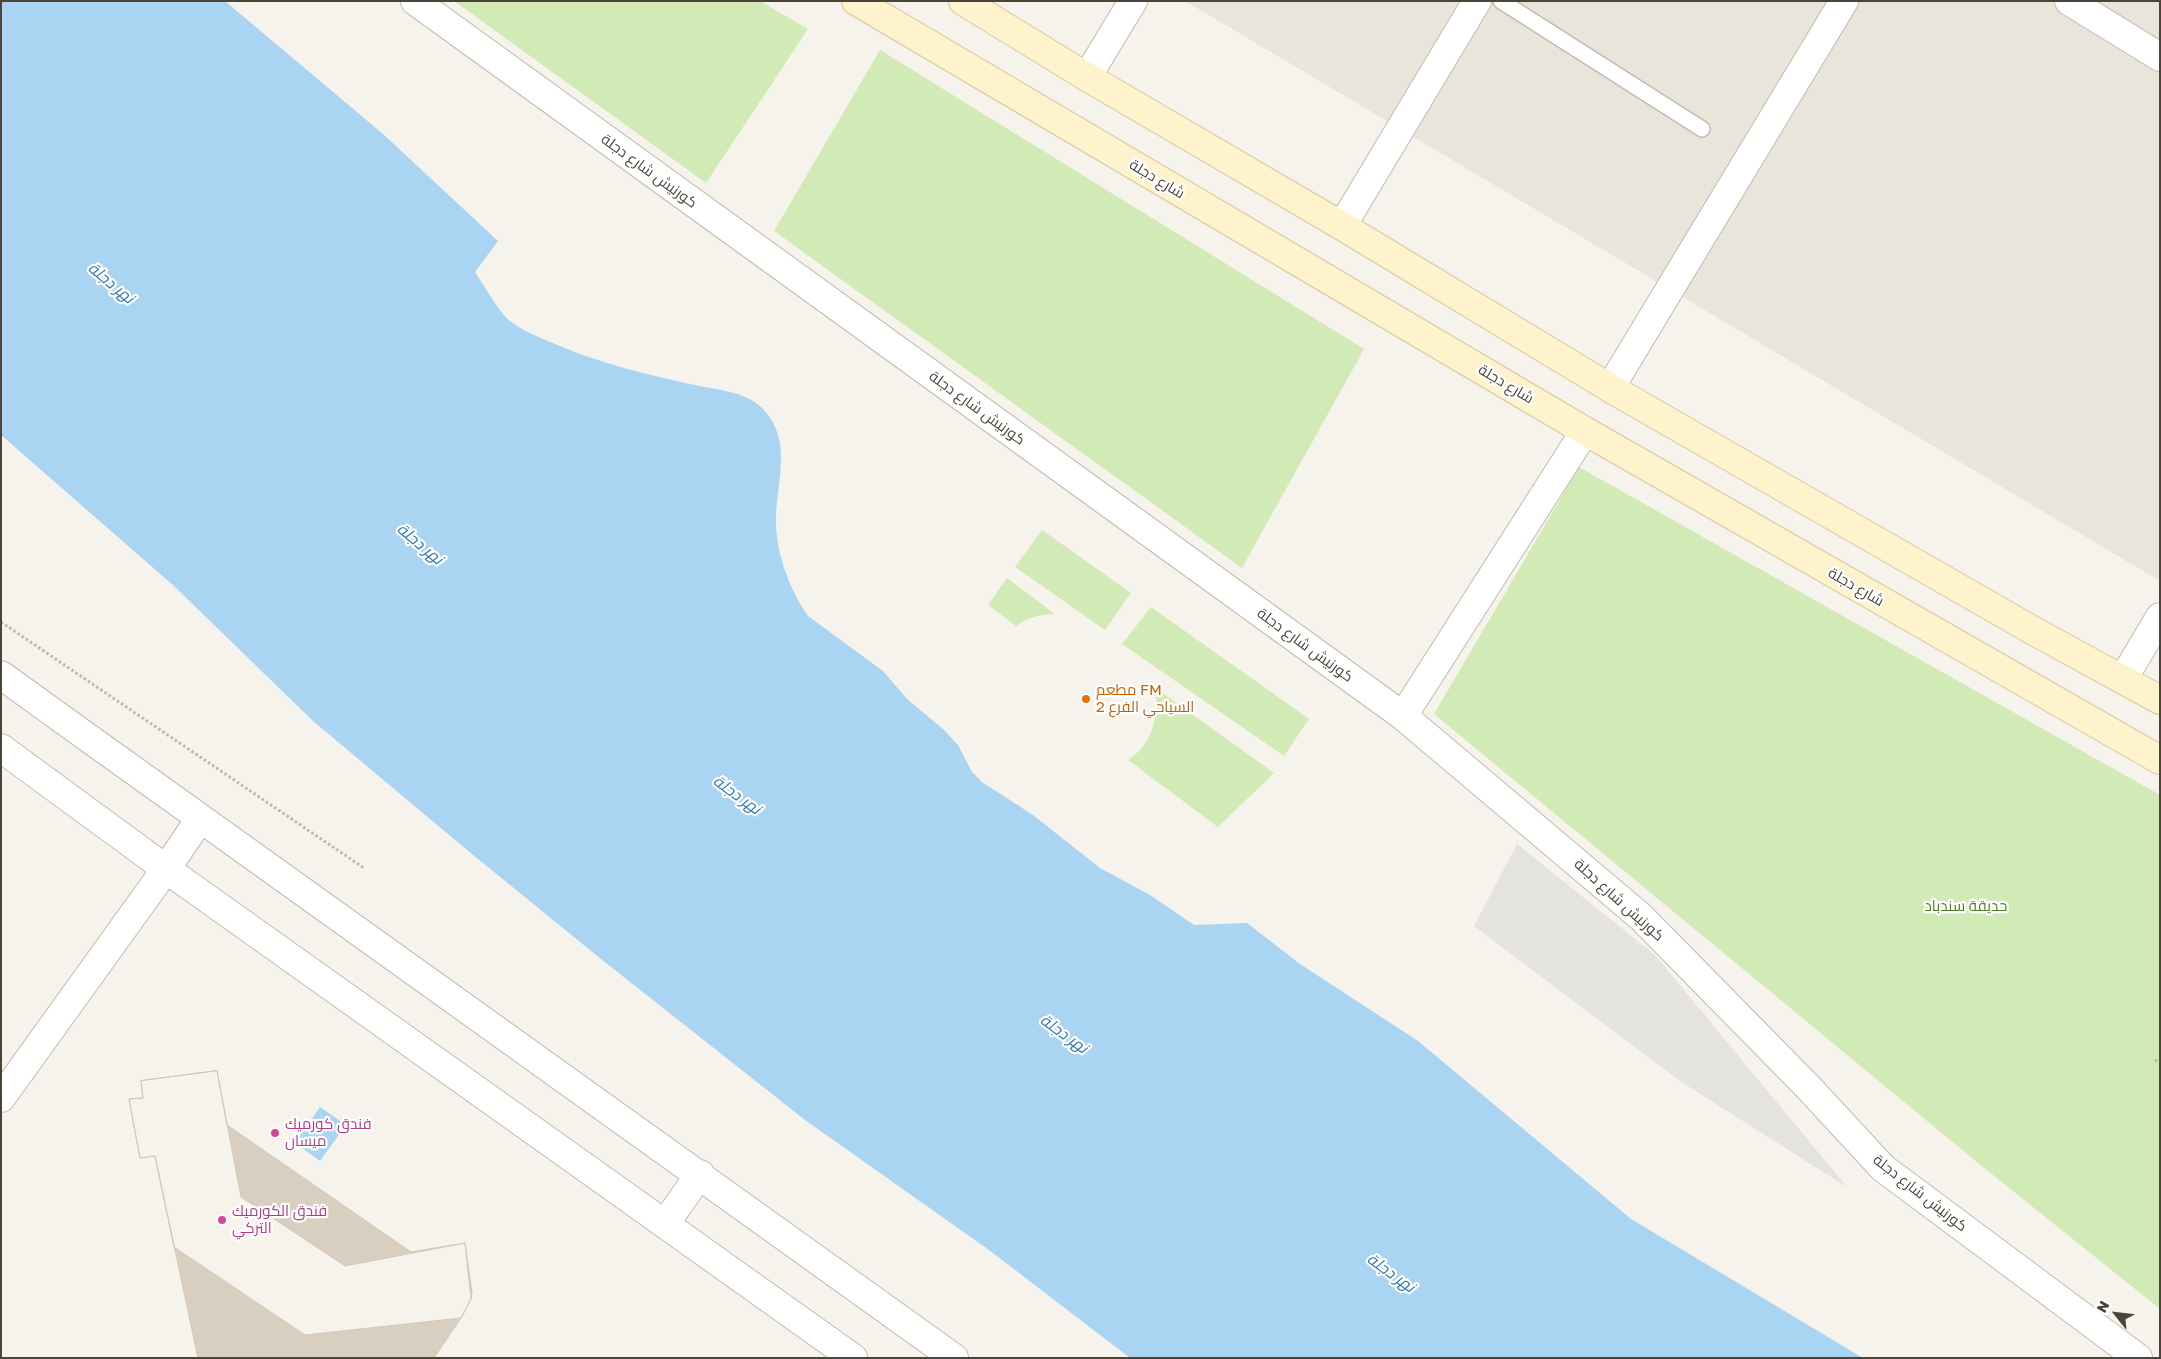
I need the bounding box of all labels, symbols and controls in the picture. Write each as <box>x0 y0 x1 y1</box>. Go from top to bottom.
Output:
street label: كورنيش شارع دجلة <box>597 130 701 212</box>
street label: شارع دجلة <box>1126 155 1188 203</box>
water label: نهر دجلة <box>84 258 138 308</box>
street label: شارع دجلة <box>1475 360 1537 408</box>
street label: كورنيش شارع دجلة <box>925 367 1029 449</box>
water label: نهر دجلة <box>393 519 447 569</box>
street label: شارع دجلة <box>1825 564 1887 610</box>
street label: كورنيش شارع دجلة <box>1253 604 1357 686</box>
place label: مطعم FM السياحي الفرع 2 <box>1096 681 1194 716</box>
marker: مطعم FM السياحي الفرع 2 <box>1080 693 1092 705</box>
water label: نهر دجلة <box>709 771 765 819</box>
street label: كورنيش شارع دجلة <box>1570 855 1668 945</box>
park label: حديقة سندباد <box>1925 897 2007 915</box>
water label: نهر دجلة <box>1036 1010 1092 1058</box>
place label: فندق كورميك ميسان <box>285 1115 372 1150</box>
marker: فندق كورميك ميسان <box>269 1127 281 1139</box>
street label: كورنيش شارع دجلة <box>1869 1151 1971 1235</box>
place label: فندق الكورميك التركي <box>232 1202 327 1237</box>
marker: فندق الكورميك التركي <box>216 1214 228 1226</box>
water label: نهر دجلة <box>1363 1249 1419 1297</box>
north arrow <box>2091 1289 2141 1339</box>
text: N <box>2092 1298 2112 1315</box>

